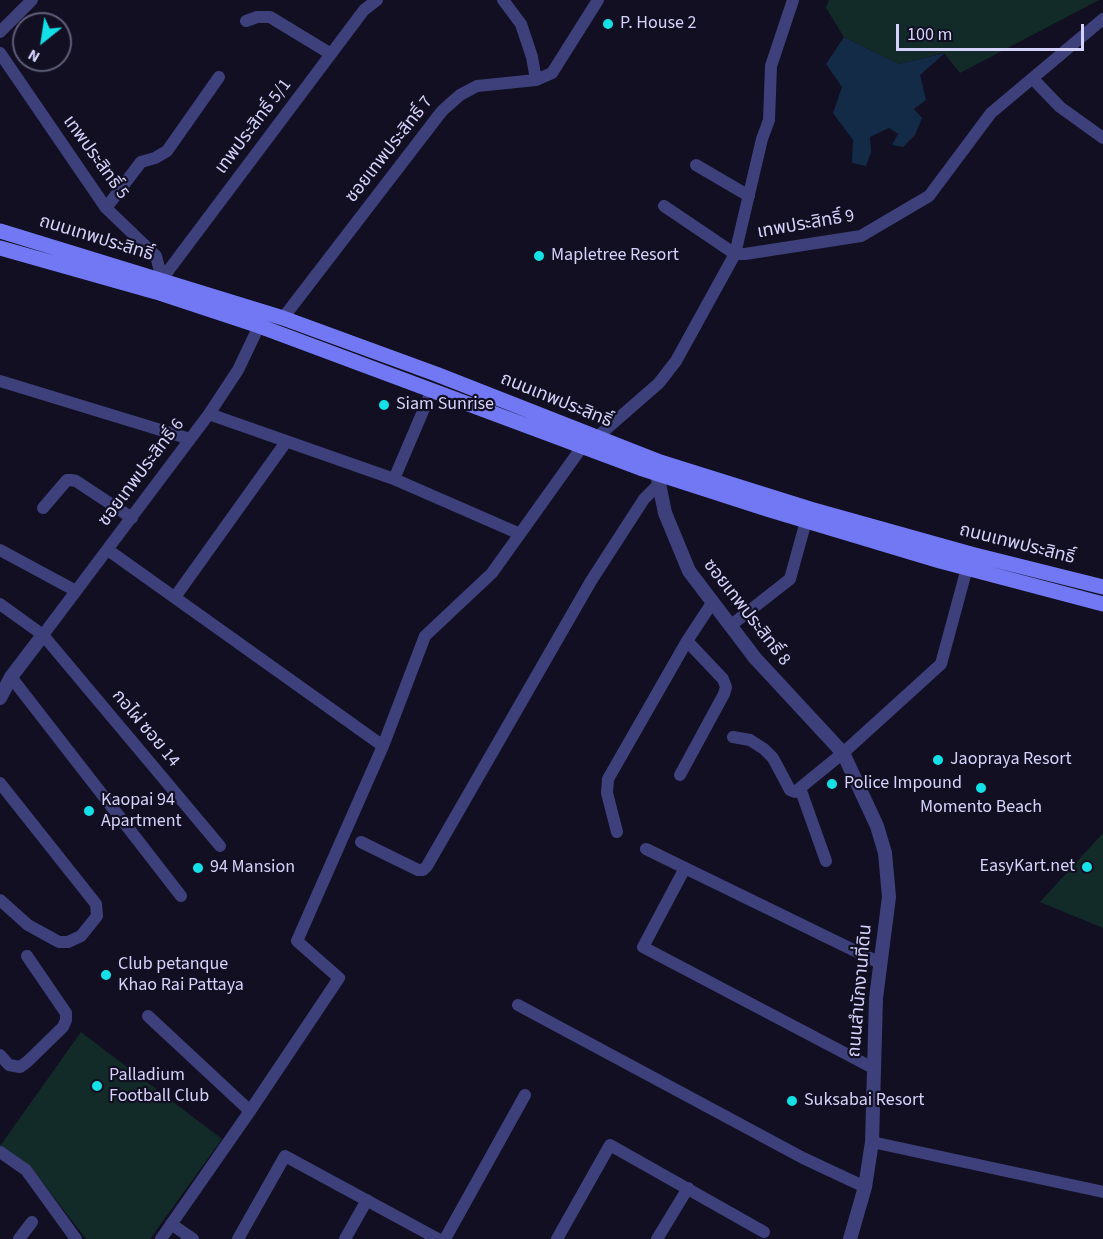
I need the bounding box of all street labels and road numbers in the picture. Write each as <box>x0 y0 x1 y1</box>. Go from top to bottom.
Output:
street label: เทพประสิทธิ์ 5/1 <box>211 75 297 179</box>
street label: ซอยเทพประสิทธิ์ 7 <box>342 92 438 208</box>
street label: เทพประสิทธิ์ 5 <box>57 112 133 204</box>
street label: เทพประสิทธิ์ 9 <box>756 206 856 244</box>
street label: ถนนเทพประสิทธิ์ <box>36 211 156 267</box>
street label: ถนนเทพประสิทธิ์ <box>497 369 615 433</box>
street label: ซอยเทพประสิทธิ์ 6 <box>95 415 189 531</box>
street label: ถนนเทพประสิทธิ์ <box>957 520 1077 570</box>
street label: ซอยเทพประสิทธิ์ 8 <box>698 555 794 671</box>
street label: กอไผ่ ซอย 14 <box>106 686 184 772</box>
street label: ถนนสำนักงานที่ดิน <box>844 924 878 1058</box>

